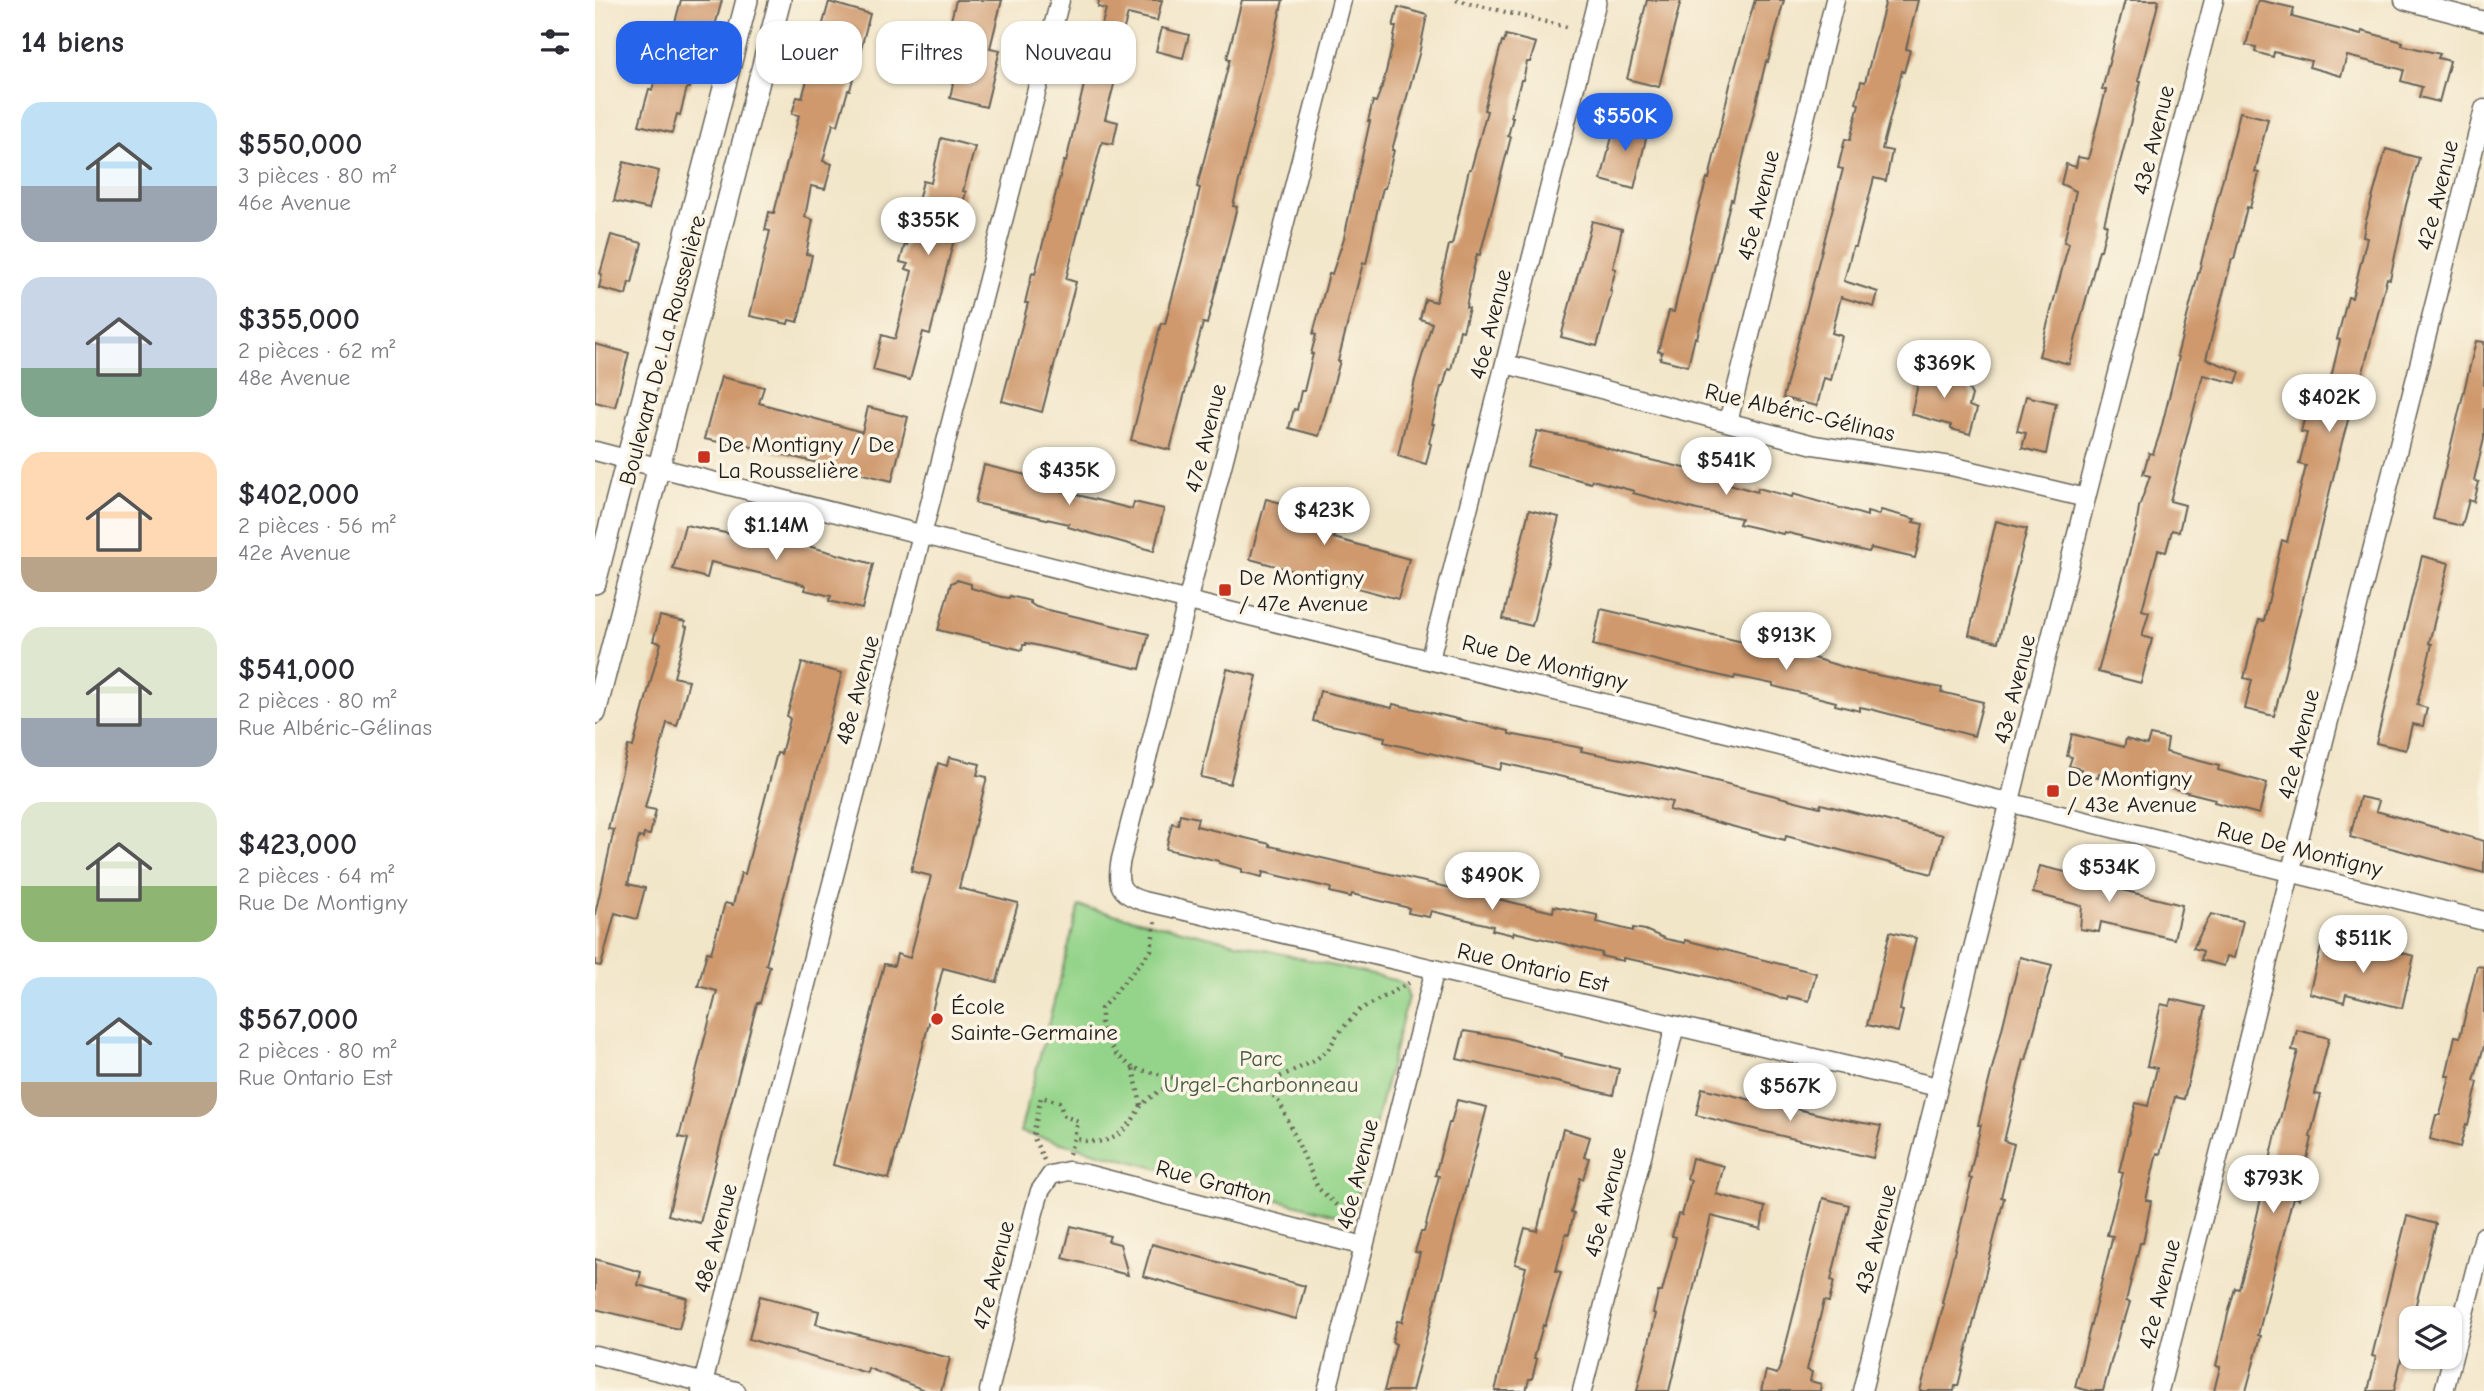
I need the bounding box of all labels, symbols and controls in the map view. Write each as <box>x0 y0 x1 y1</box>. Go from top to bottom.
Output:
chip: Acheter <box>616 21 742 84</box>
chip: Louer <box>756 21 862 84</box>
chip: Filtres <box>876 21 987 84</box>
chip: Nouveau <box>1001 21 1136 84</box>
icon: filters <box>536 23 574 61</box>
text: 14 biens <box>21 25 124 60</box>
street label: 43e Avenue <box>2127 83 2180 198</box>
pin: $550K <box>1576 94 1674 153</box>
text: $550K <box>1593 102 1657 129</box>
text: $550,000 <box>238 127 362 162</box>
icon: home <box>77 130 161 214</box>
street label: 42e Avenue <box>2411 137 2464 253</box>
street label: 45e Avenue <box>1732 147 1785 263</box>
text: 3 pièces · 80 m² <box>238 162 396 189</box>
text: 46e Avenue <box>238 189 351 216</box>
pin: $355K <box>879 198 977 257</box>
text: $355K <box>897 206 959 233</box>
street label: Boulevard De La Rousselière <box>613 212 712 488</box>
street label: 46e Avenue <box>1464 266 1517 382</box>
text: $355,000 <box>238 302 360 337</box>
icon: home <box>77 305 161 389</box>
text: 2 pièces · 62 m² <box>238 337 395 364</box>
pin: $369K <box>1895 340 1993 400</box>
text: $369K <box>1913 349 1975 376</box>
text: 48e Avenue <box>238 364 350 391</box>
pin: $402K <box>2280 374 2378 434</box>
street label: Rue Albéric-Gélinas <box>1702 378 1897 447</box>
street label: 47e Avenue <box>1179 381 1232 495</box>
text: $402K <box>2298 383 2360 410</box>
place label: De Montigny / De La Rousselière <box>718 431 894 484</box>
pin: $541K <box>1677 438 1775 497</box>
text: $541K <box>1697 446 1755 473</box>
pin: $435K <box>1020 448 1118 507</box>
marker: De Montigny / De La Rousselière <box>696 449 712 465</box>
text: $435K <box>1038 456 1100 483</box>
text: $402,000 <box>238 477 359 512</box>
icon: home <box>77 480 161 564</box>
pin: $423K <box>1275 488 1373 547</box>
text: $423K <box>1294 496 1354 523</box>
pin: $1.14M <box>719 503 833 562</box>
text: $1.14M <box>743 511 809 538</box>
text: 2 pièces · 56 m² <box>238 512 396 539</box>
text: 42e Avenue <box>238 539 350 566</box>
place label: De Montigny / 47e Avenue <box>1239 564 1368 617</box>
marker: De Montigny / 47e Avenue <box>1217 582 1233 598</box>
pin: $913K <box>1737 612 1835 672</box>
text: $913K <box>1756 621 1816 648</box>
street label: Rue De Montigny <box>1459 629 1631 696</box>
street label: 48e Avenue <box>830 632 885 748</box>
street label: 43e Avenue <box>1988 632 2041 747</box>
text: $541,000 <box>238 652 355 687</box>
icon: home <box>77 655 161 739</box>
street label: 42e Avenue <box>2272 686 2325 802</box>
text: 2 pièces · 80 m² <box>238 687 397 714</box>
text: Rue Albéric-Gélinas <box>238 714 432 741</box>
place label: De Montigny / 43e Avenue <box>2067 765 2197 818</box>
marker: De Montigny / 43e Avenue <box>2045 783 2061 799</box>
street label: Rue De Montigny <box>2214 816 2386 883</box>
text: $423,000 <box>238 827 357 862</box>
icon: home <box>77 830 161 914</box>
pin: $534K <box>2060 844 2158 904</box>
pin: $490K <box>1443 852 1541 912</box>
text: $534K <box>2078 853 2140 880</box>
text: $490K <box>1461 861 1523 888</box>
text: 2 pièces · 64 m² <box>238 862 394 889</box>
text: Rue De Montigny <box>238 889 408 916</box>
pin: $511K <box>2314 916 2412 975</box>
text: $511K <box>2334 924 2392 951</box>
street label: Rue Ontario Est <box>1455 937 1612 998</box>
place label: École Sainte-Germaine <box>951 993 1118 1046</box>
text: $567,000 <box>238 1002 358 1037</box>
icon: home <box>77 1005 161 1089</box>
marker: École Sainte-Germaine <box>929 1011 945 1027</box>
text: 2 pièces · 80 m² <box>238 1037 397 1064</box>
park label: Parc Urgel-Charbonneau <box>1164 1045 1358 1098</box>
text: Rue Ontario Est <box>238 1064 392 1091</box>
pin: $567K <box>1741 1064 1839 1123</box>
text: $567K <box>1759 1072 1821 1099</box>
street label: 46e Avenue <box>1331 1116 1384 1232</box>
street label: 45e Avenue <box>1579 1144 1632 1260</box>
street label: Rue Gratton <box>1153 1154 1275 1211</box>
pin: $793K <box>2224 1156 2322 1215</box>
text: $793K <box>2243 1164 2303 1191</box>
street label: 48e Avenue <box>688 1180 743 1296</box>
street label: 43e Avenue <box>1849 1182 1902 1297</box>
street label: 47e Avenue <box>967 1218 1020 1332</box>
street label: 42e Avenue <box>2133 1236 2186 1352</box>
map controls <box>2399 1306 2462 1369</box>
button: layers <box>2399 1306 2462 1369</box>

